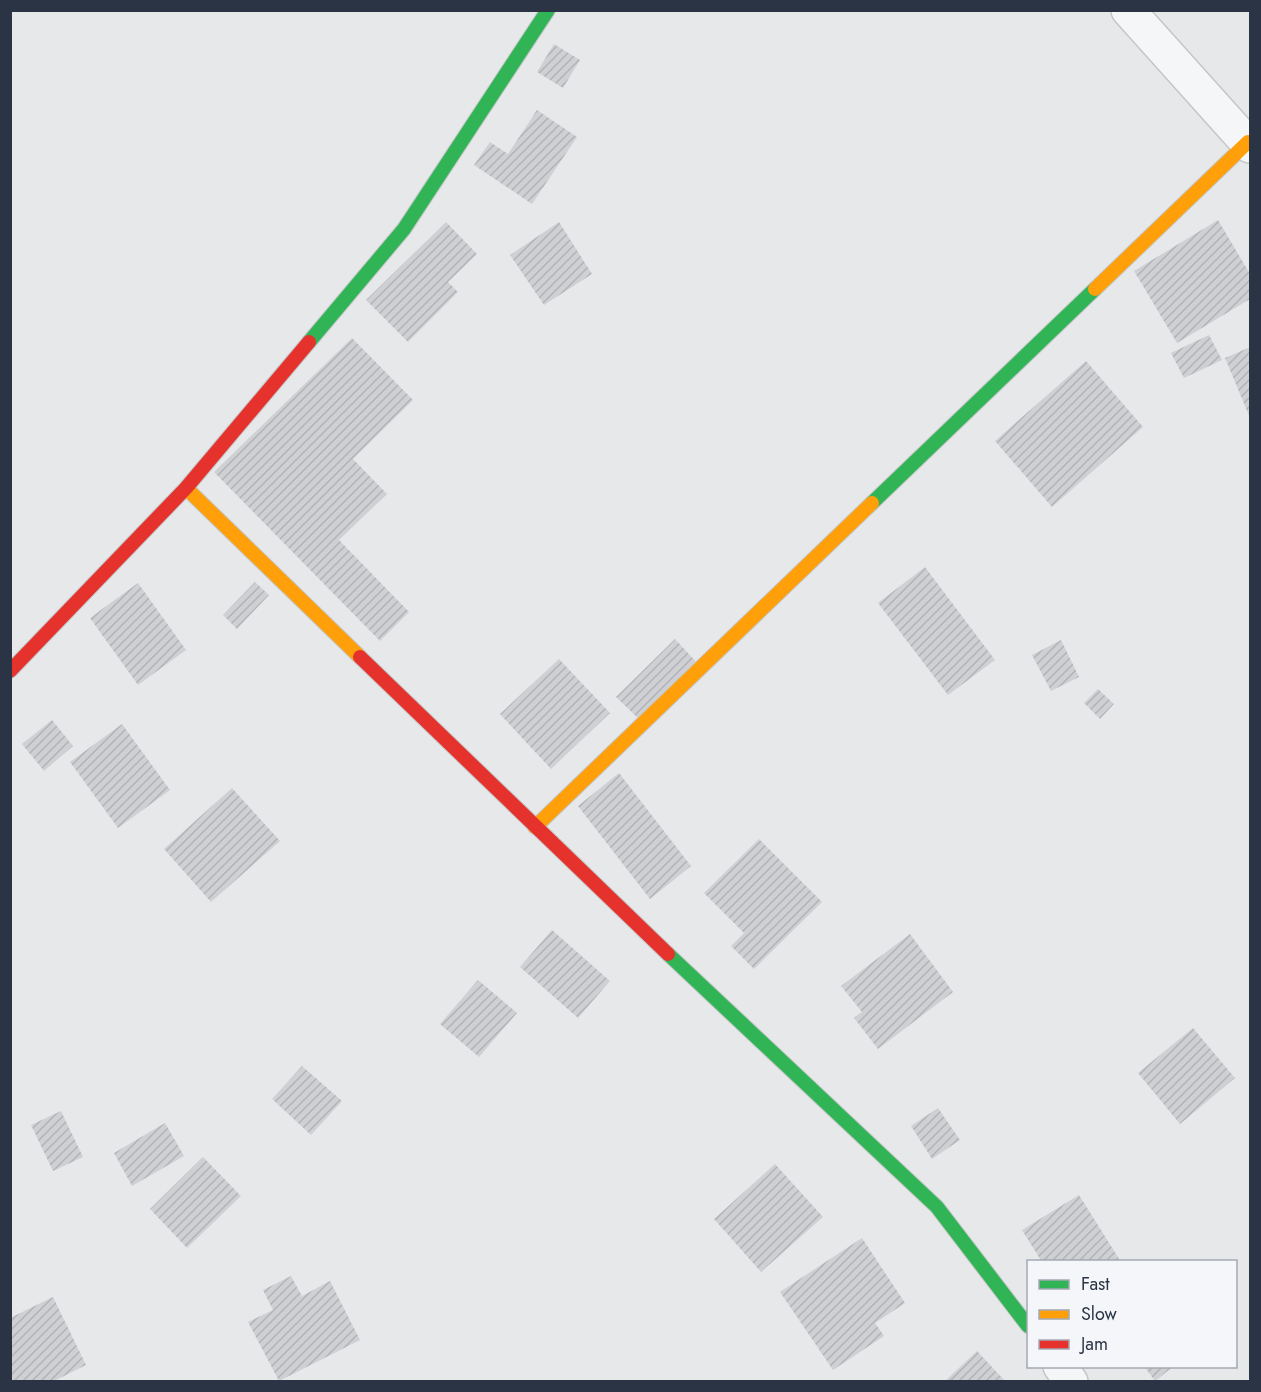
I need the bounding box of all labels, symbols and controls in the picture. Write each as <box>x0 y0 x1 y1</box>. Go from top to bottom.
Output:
legend <box>1027 1260 1237 1368</box>
text: Fast <box>1081 1271 1110 1297</box>
text: Slow <box>1081 1301 1118 1327</box>
text: Jam <box>1079 1331 1108 1357</box>

